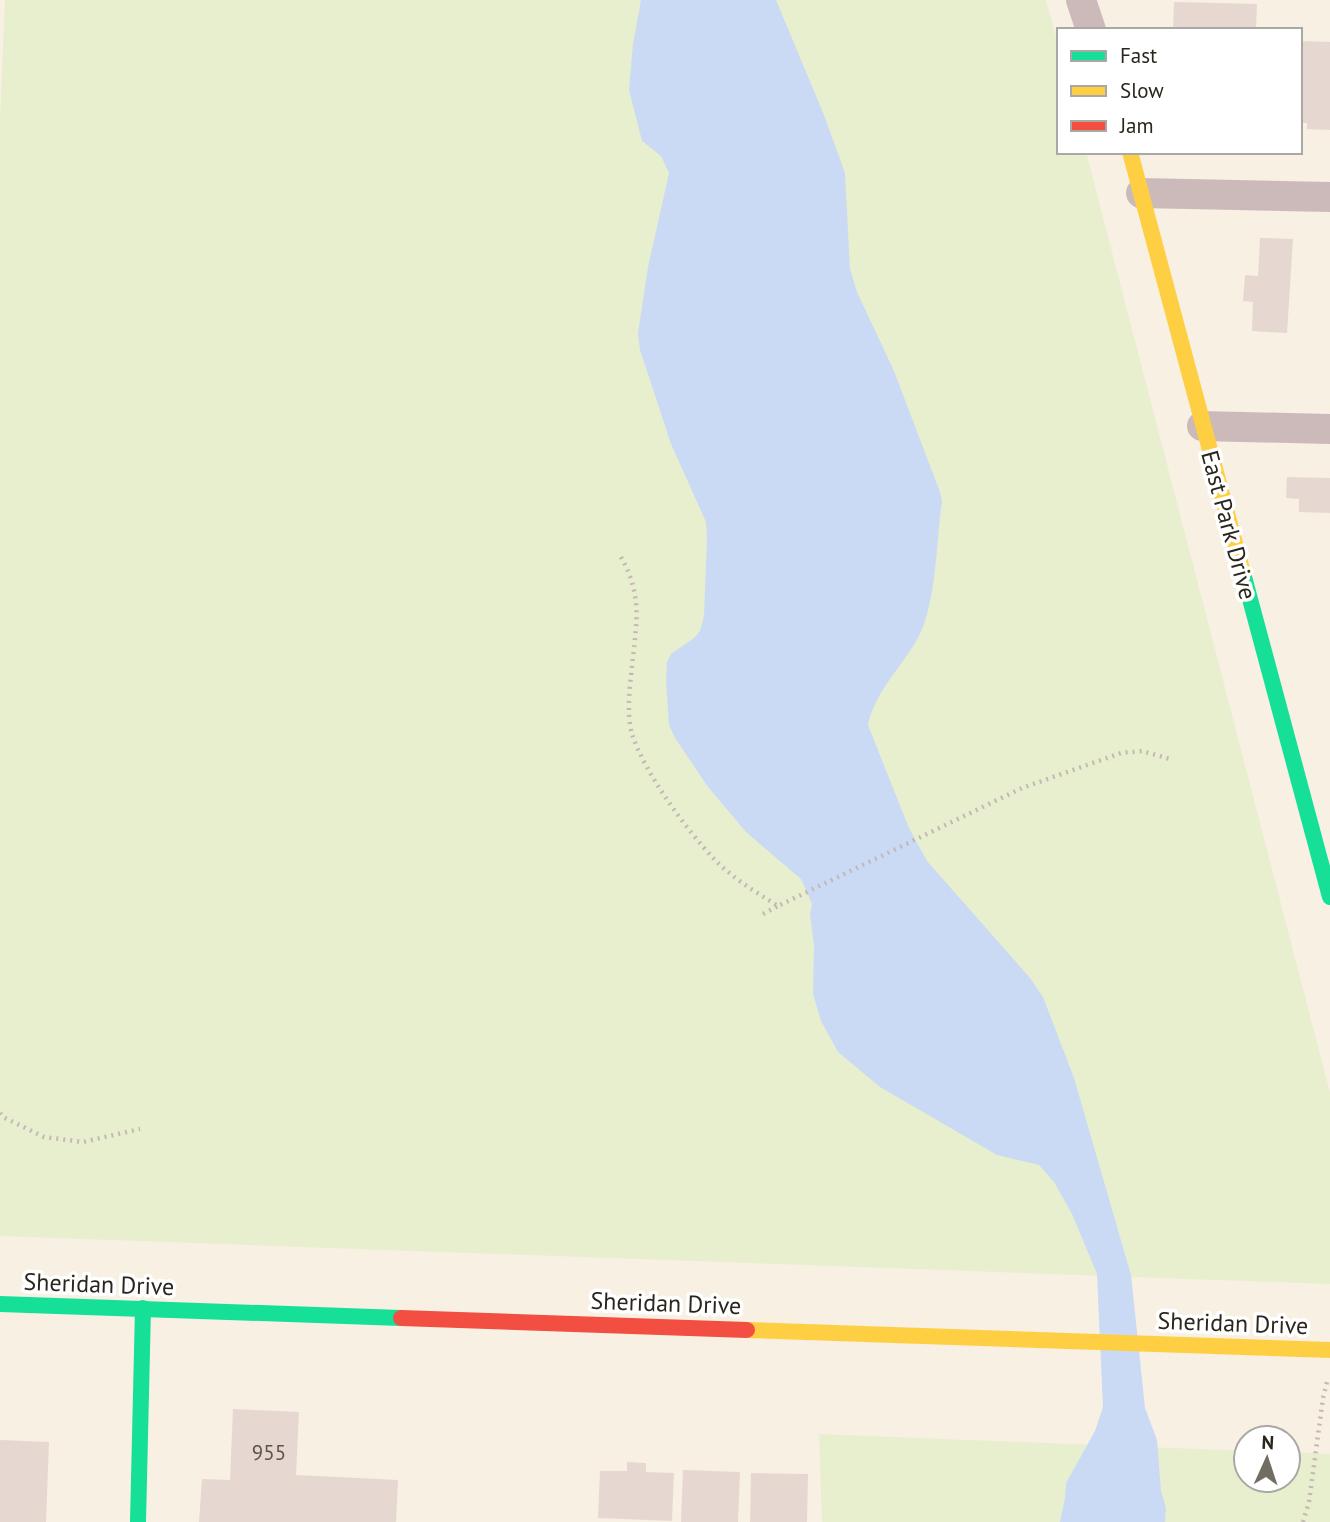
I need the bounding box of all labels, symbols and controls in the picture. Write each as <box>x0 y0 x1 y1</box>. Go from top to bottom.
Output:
legend <box>1057 28 1302 154</box>
text: Fast <box>1120 42 1157 69</box>
text: Slow <box>1120 77 1164 104</box>
text: Jam <box>1119 112 1154 139</box>
street label: East Park Drive <box>1194 447 1264 603</box>
street label: Sheridan Drive <box>23 1266 175 1302</box>
street label: Sheridan Drive <box>590 1285 742 1321</box>
street label: Sheridan Drive <box>1157 1305 1309 1341</box>
north arrow <box>1232 1424 1302 1494</box>
text: N <box>1261 1430 1275 1454</box>
house number: 955 <box>252 1439 286 1466</box>

